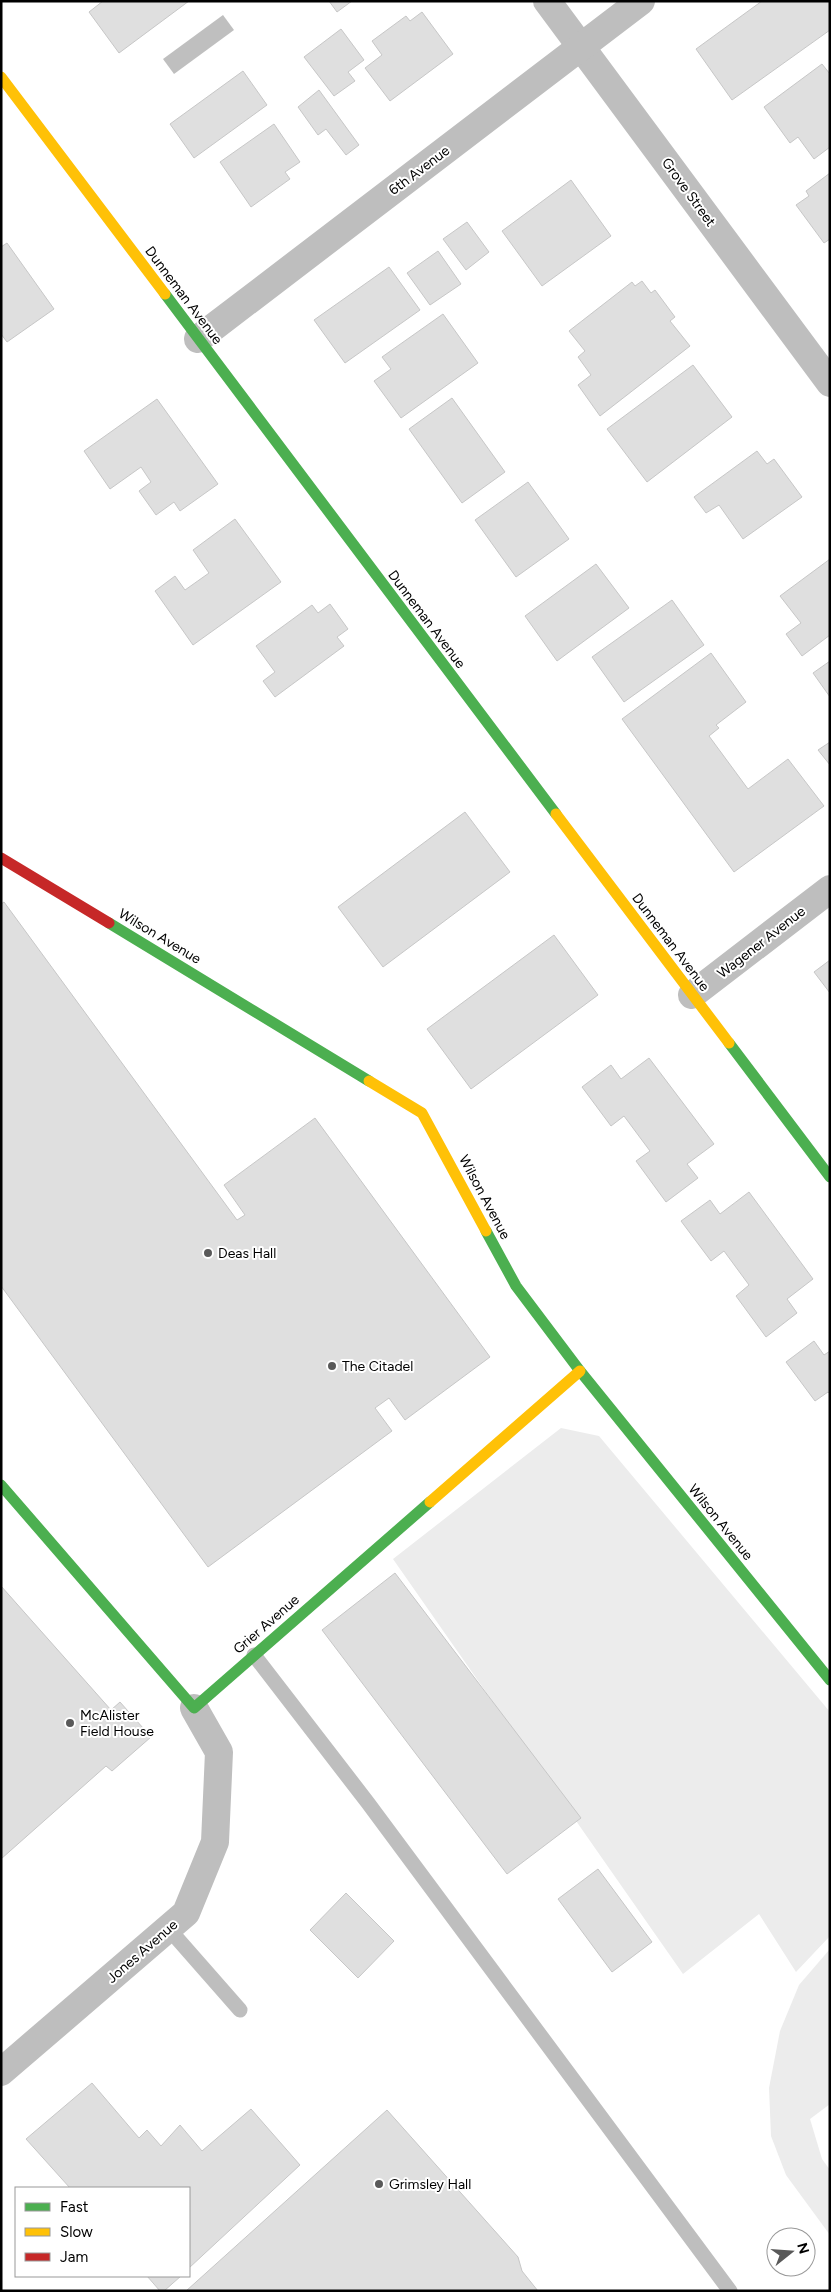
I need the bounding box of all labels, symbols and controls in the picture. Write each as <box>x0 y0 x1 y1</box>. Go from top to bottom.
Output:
street label: 6th Avenue <box>385 142 453 199</box>
street label: Grove Street <box>658 155 719 230</box>
street label: Dunneman Avenue <box>141 243 226 348</box>
street label: Dunneman Avenue <box>384 567 469 672</box>
street label: Dunneman Avenue <box>628 890 713 995</box>
street label: Wagener Avenue <box>714 903 809 982</box>
street label: Wilson Avenue <box>115 905 204 968</box>
street label: Wilson Avenue <box>455 1152 514 1243</box>
place label: Deas Hall <box>218 1245 276 1262</box>
marker: Deas Hall <box>202 1247 214 1259</box>
place label: The Citadel <box>342 1358 413 1375</box>
marker: The Citadel <box>326 1360 338 1372</box>
street label: Wilson Avenue <box>685 1481 757 1564</box>
street label: Grier Avenue <box>230 1591 303 1658</box>
place label: McAlister Field House <box>80 1707 154 1740</box>
marker: McAlister Field House <box>64 1717 76 1729</box>
street label: Jones Avenue <box>103 1916 181 1987</box>
place label: Grimsley Hall <box>389 2176 471 2193</box>
marker: Grimsley Hall <box>373 2178 385 2190</box>
legend <box>15 2187 190 2277</box>
text: Fast <box>60 2198 89 2216</box>
text: Slow <box>60 2223 93 2241</box>
north arrow <box>766 2227 816 2277</box>
text: N <box>793 2241 813 2256</box>
text: Jam <box>60 2248 88 2266</box>

